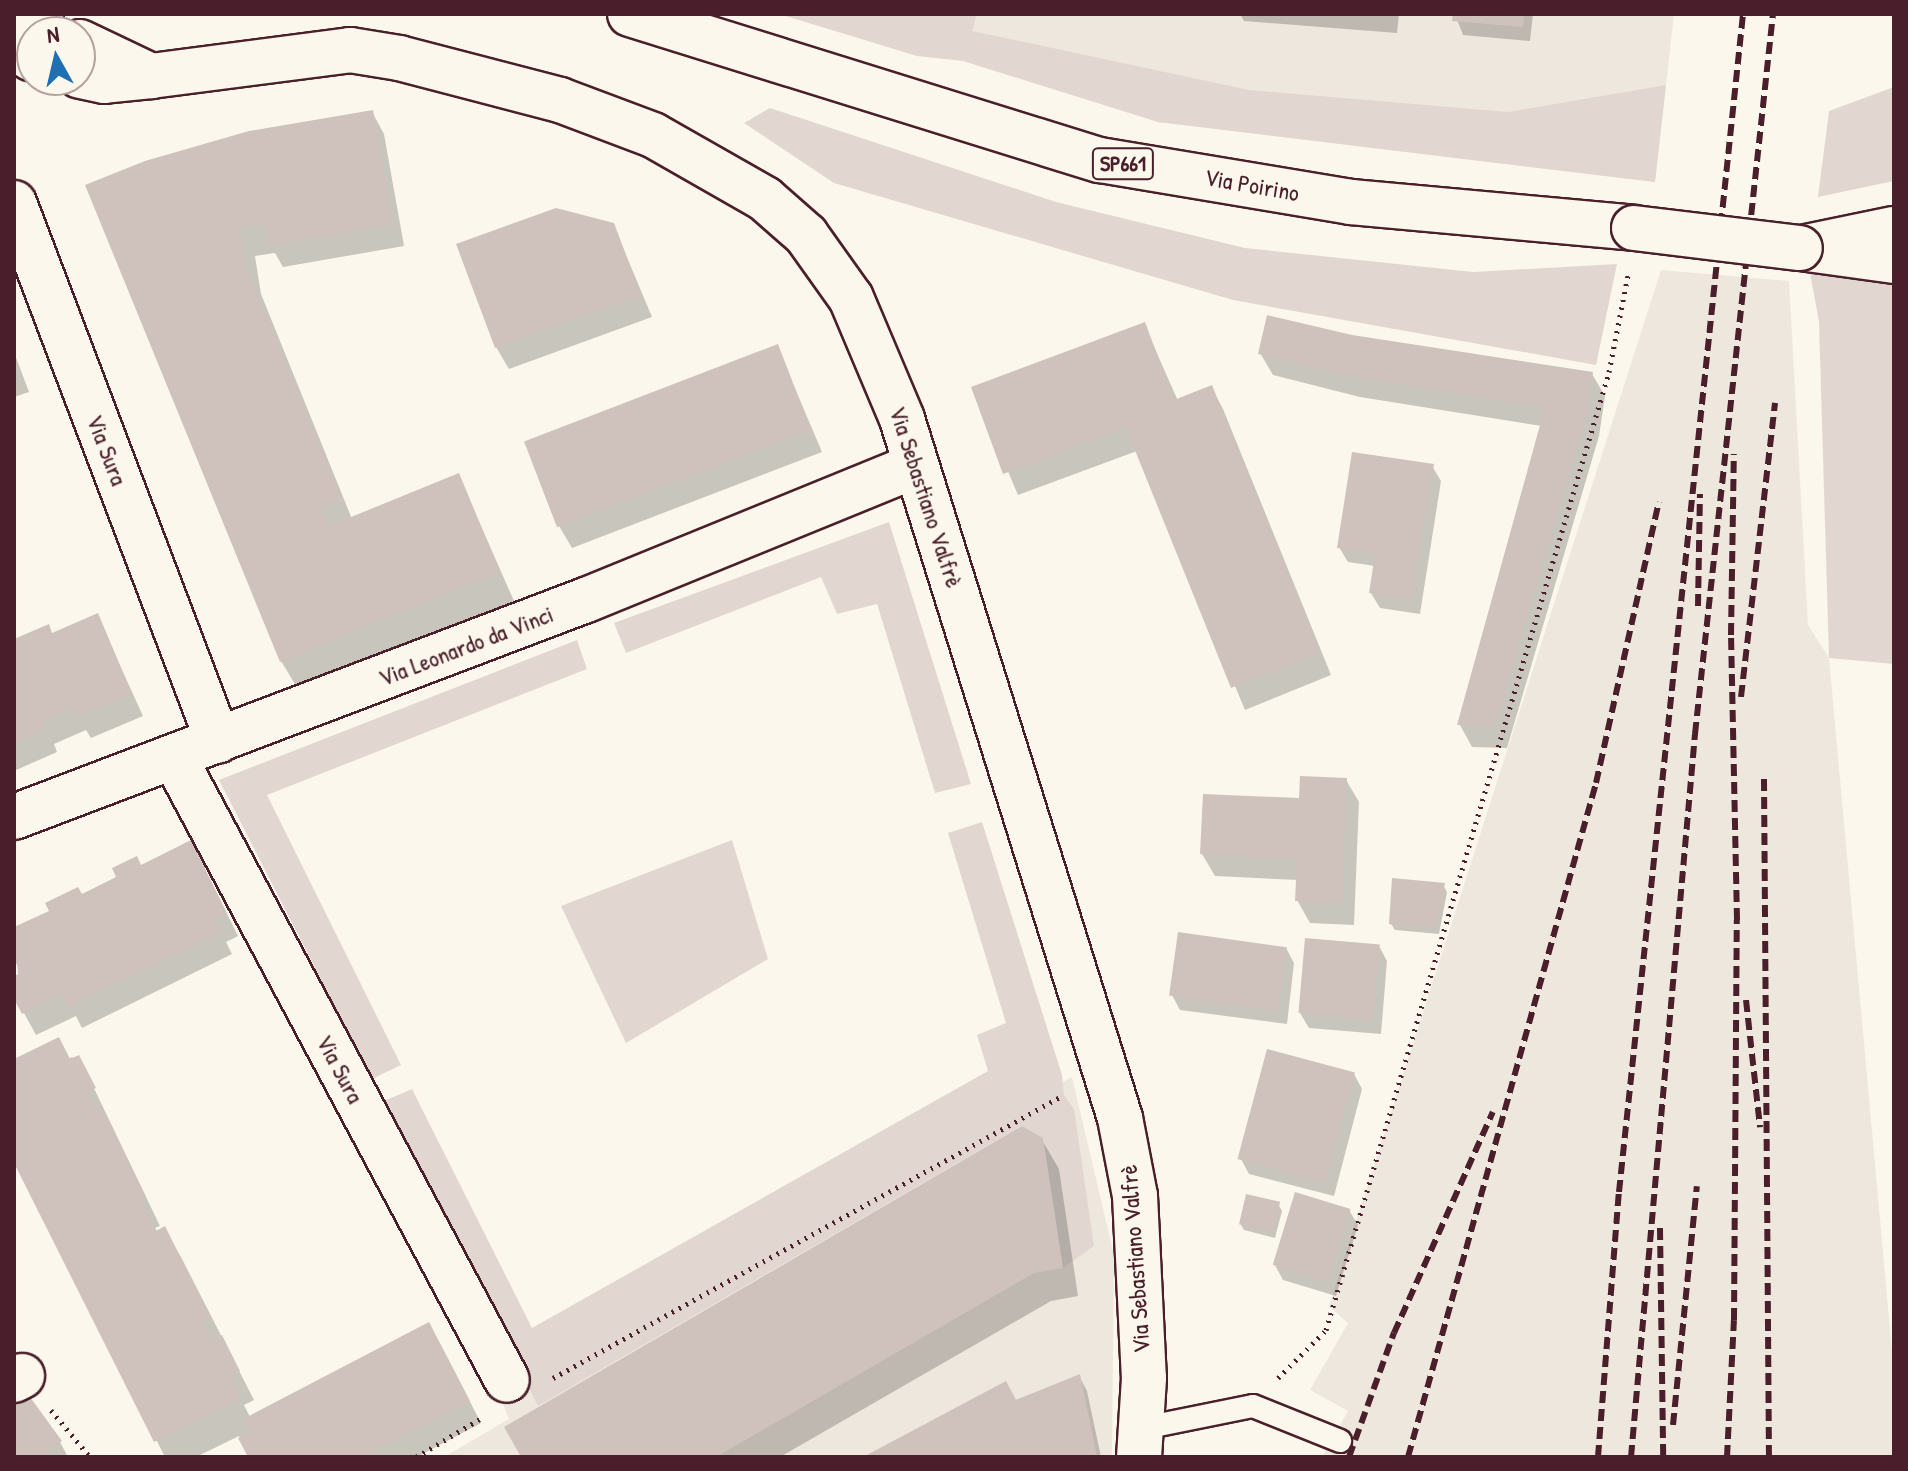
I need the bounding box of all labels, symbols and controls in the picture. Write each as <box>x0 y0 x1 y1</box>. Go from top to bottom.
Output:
north arrow <box>16 16 96 96</box>
text: N <box>45 19 61 50</box>
road number: SP661 <box>1091 146 1155 182</box>
street label: Via Poirino <box>1202 163 1302 207</box>
street label: Via Sebastiano Valfrè <box>883 403 969 591</box>
street label: Via Sura <box>80 411 134 489</box>
street label: Via Leonardo da Vinci <box>375 599 557 693</box>
street label: Via Sura <box>310 1030 370 1108</box>
street label: Via Sebastiano Valfrè <box>1114 1164 1156 1354</box>

